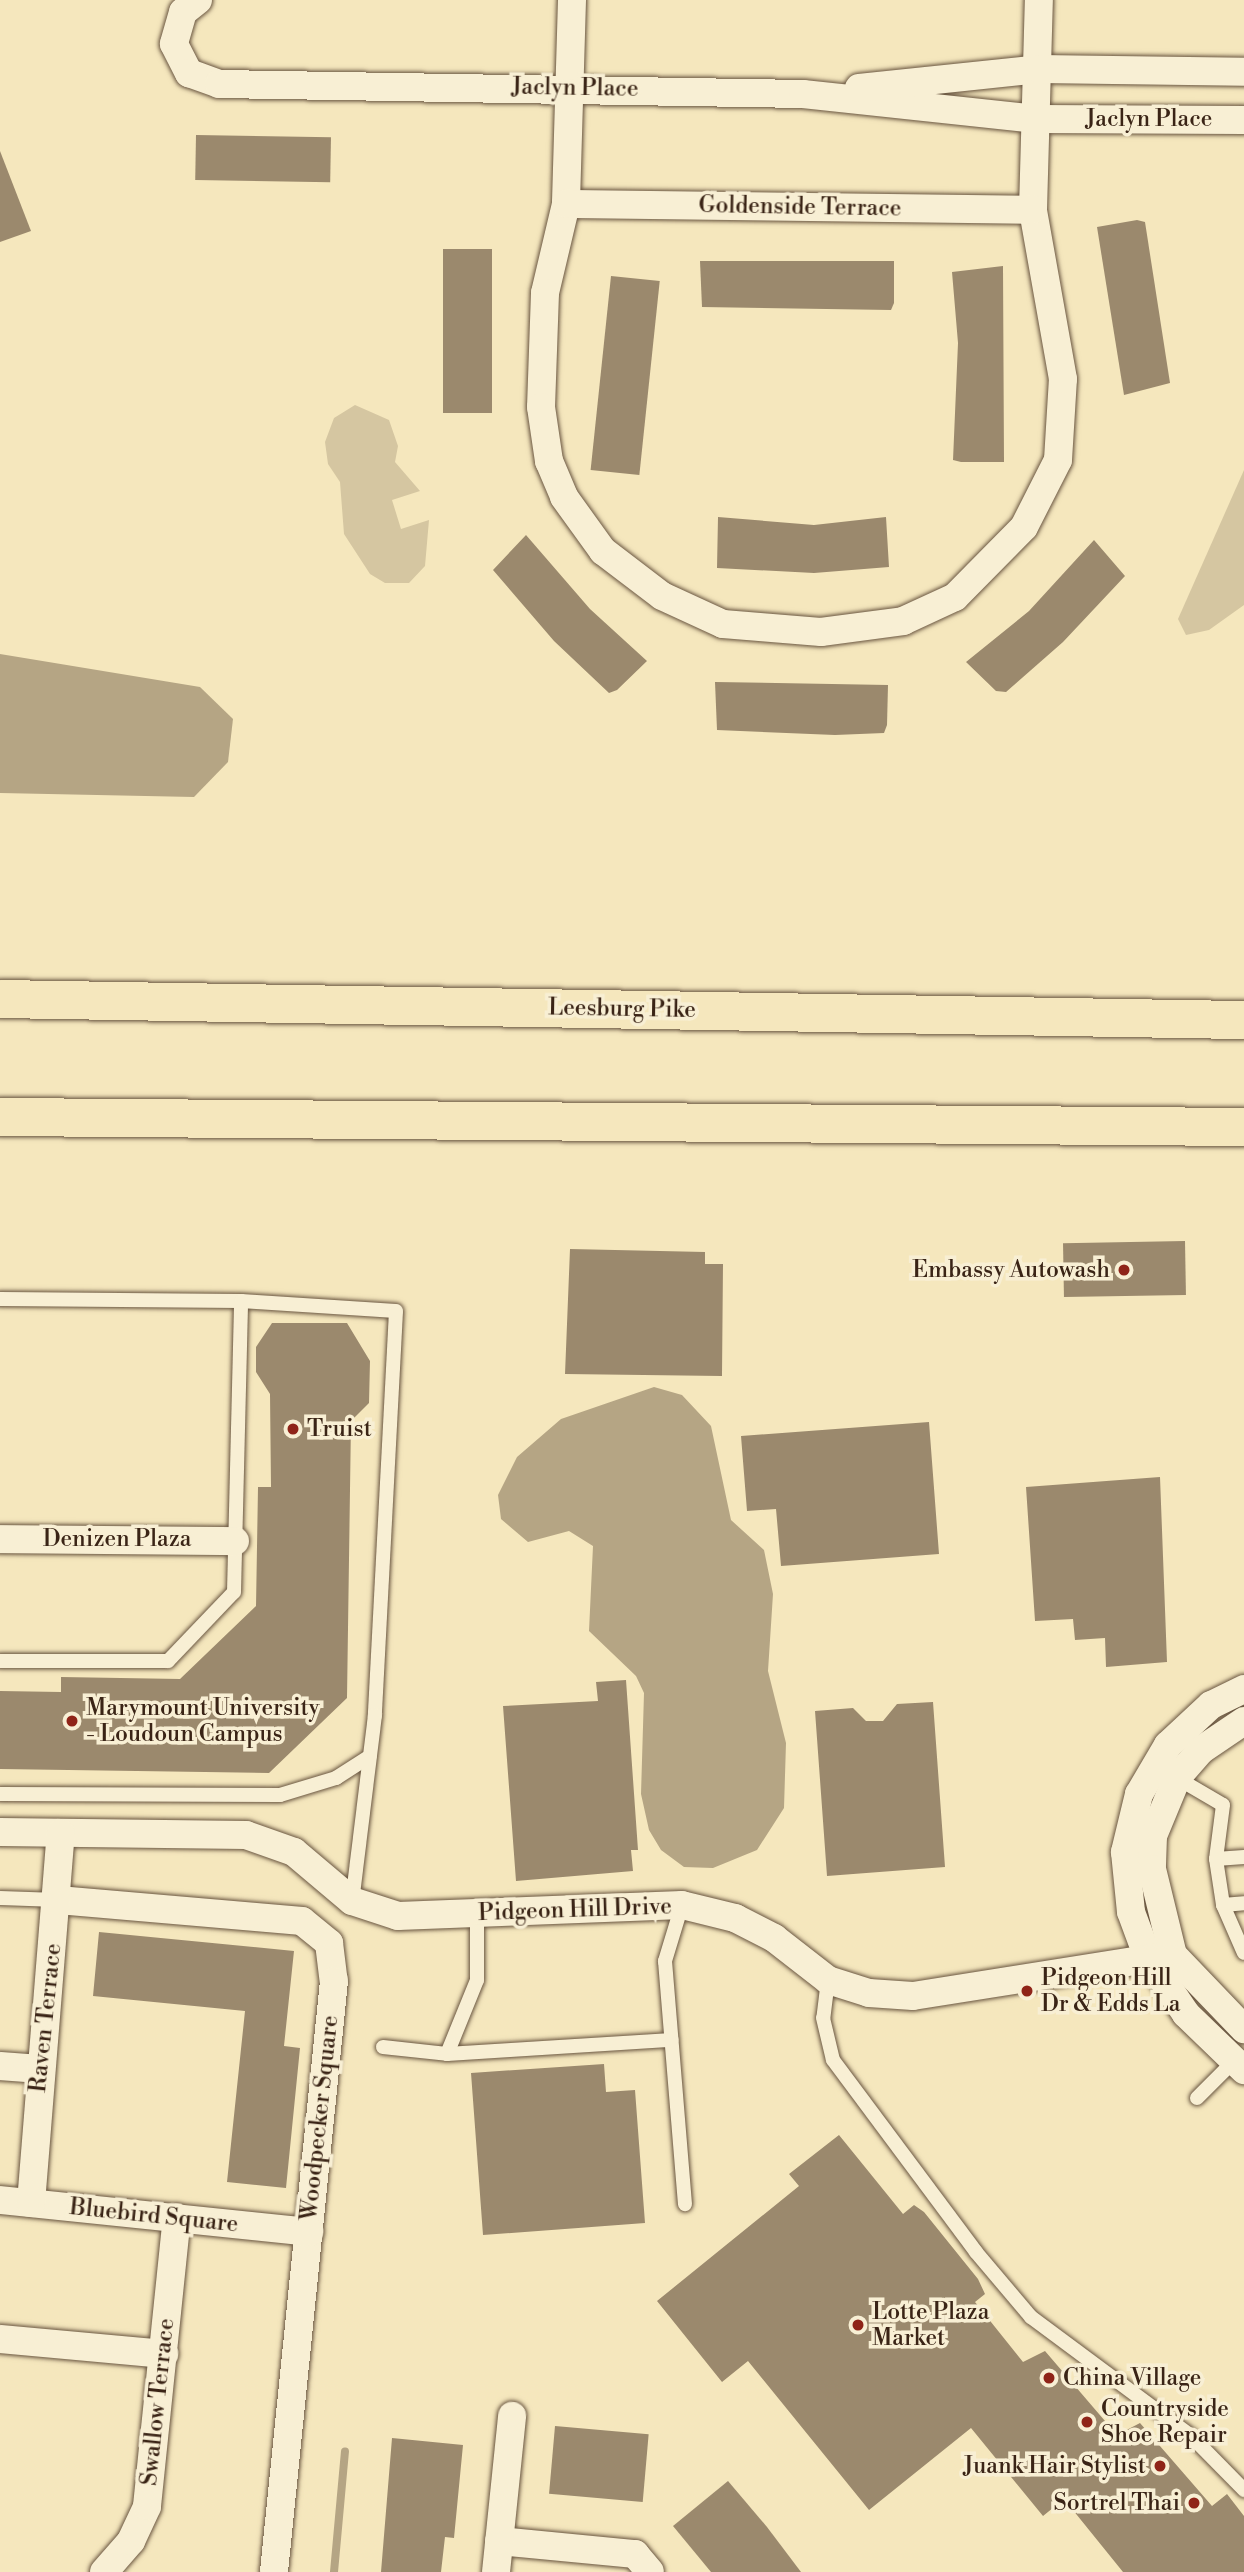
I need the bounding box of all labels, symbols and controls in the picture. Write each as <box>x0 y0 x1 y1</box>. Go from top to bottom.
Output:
street label: Jaclyn Place <box>511 73 639 103</box>
street label: Jaclyn Place <box>1086 105 1212 133</box>
street label: Goldenside Terrace <box>698 191 902 223</box>
street label: Leesburg Pike <box>548 994 696 1024</box>
place label: Embassy Autowash <box>912 1256 1110 1284</box>
marker: Embassy Autowash <box>1116 1262 1132 1278</box>
place label: Truist <box>307 1415 372 1443</box>
marker: Truist <box>285 1421 301 1437</box>
street label: Denizen Plaza <box>43 1525 191 1553</box>
place label: Marymount University - Loudoun Campus <box>86 1694 320 1748</box>
marker: Marymount University - Loudoun Campus <box>64 1713 80 1729</box>
street label: Pidgeon Hill Drive <box>478 1893 672 1927</box>
street label: Raven Terrace <box>24 1942 68 2094</box>
place label: Pidgeon Hill Dr & Edds La <box>1041 1964 1180 2018</box>
marker: Pidgeon Hill Dr & Edds La <box>1019 1983 1035 1999</box>
street label: Woodpecker Square <box>295 2014 345 2222</box>
street label: Bluebird Square <box>68 2193 240 2239</box>
place label: Lotte Plaza Market <box>872 2298 989 2352</box>
street label: Swallow Terrace <box>135 2317 181 2487</box>
marker: Lotte Plaza Market <box>850 2317 866 2333</box>
place label: China Village <box>1063 2364 1201 2392</box>
marker: China Village <box>1041 2370 1057 2386</box>
place label: Countryside Shoe Repair <box>1101 2395 1229 2449</box>
marker: Countryside Shoe Repair <box>1079 2414 1095 2430</box>
place label: Juank Hair Stylist <box>963 2452 1146 2480</box>
marker: Juank Hair Stylist <box>1152 2458 1168 2474</box>
place label: Sortrel Thai <box>1054 2489 1180 2517</box>
marker: Sortrel Thai <box>1186 2495 1202 2511</box>

